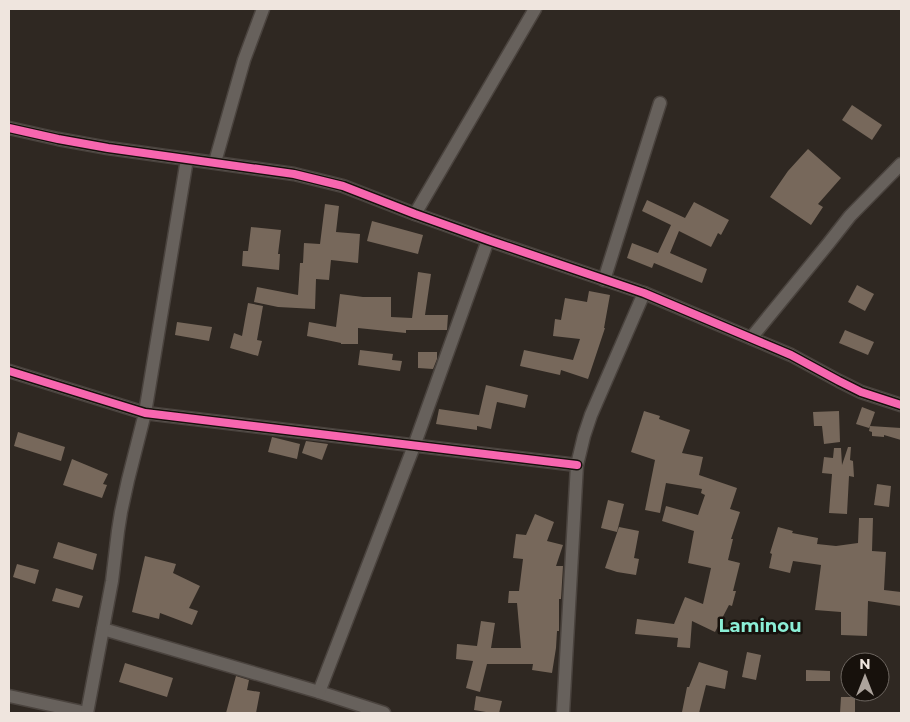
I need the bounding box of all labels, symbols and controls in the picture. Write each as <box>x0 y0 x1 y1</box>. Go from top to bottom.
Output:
district label: Laminou <box>718 615 802 637</box>
north arrow <box>840 652 890 702</box>
text: N <box>859 655 871 673</box>

